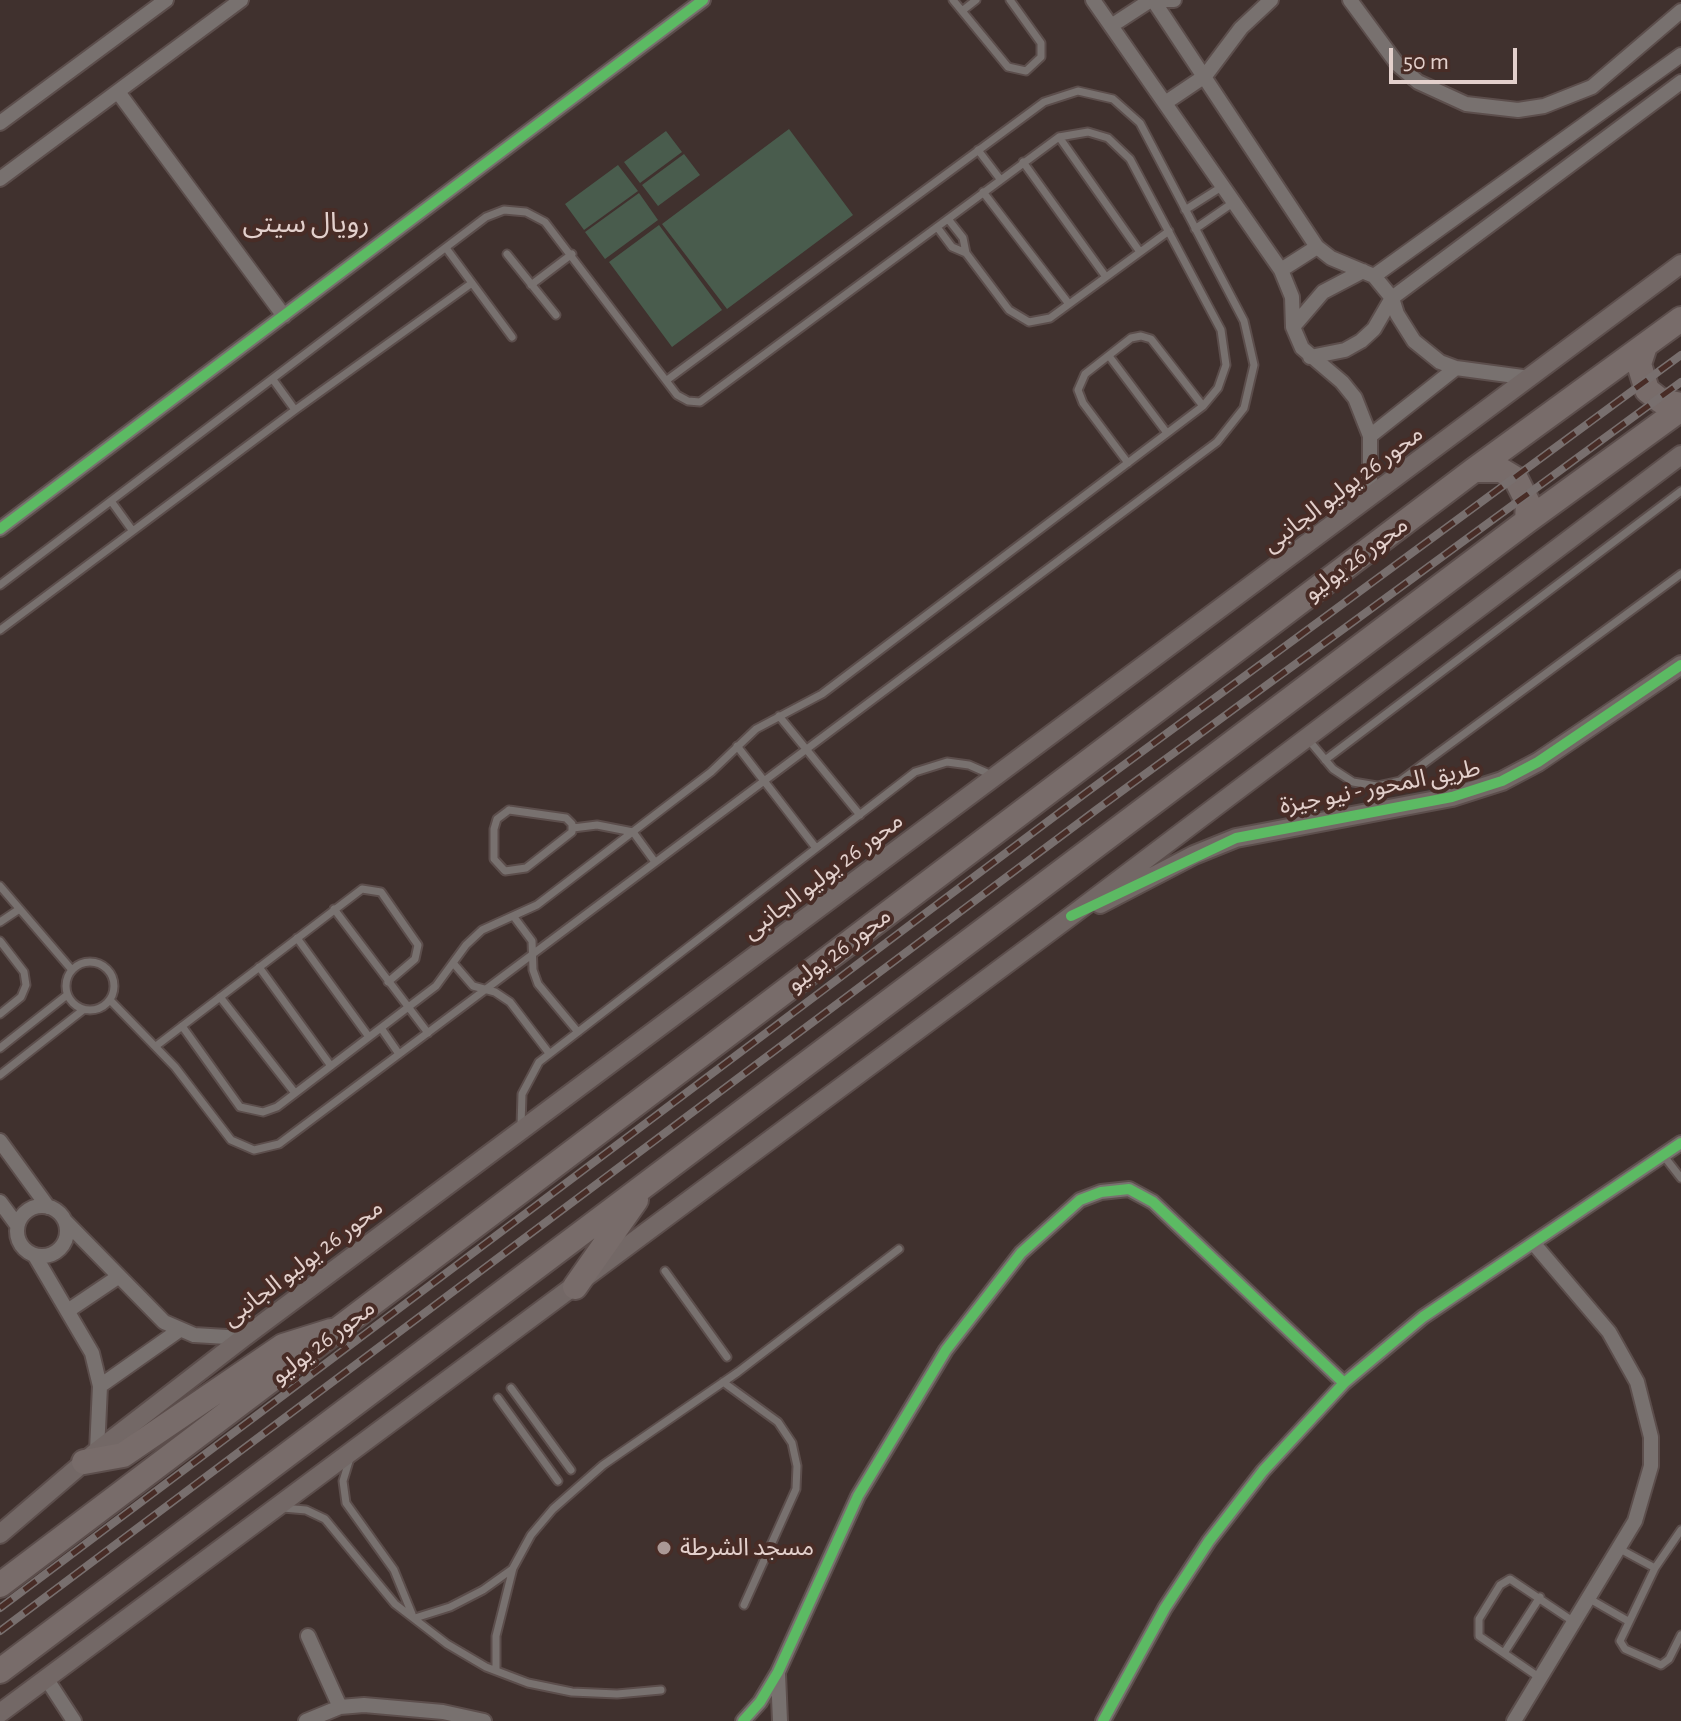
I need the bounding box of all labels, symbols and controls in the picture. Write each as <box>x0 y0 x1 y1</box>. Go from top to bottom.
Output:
scale bar <box>1393 32 1521 82</box>
text: 50 m <box>1403 50 1449 74</box>
district label: رويال سيتى <box>243 207 369 241</box>
street label: محور 26 يوليو الجانبى <box>1257 419 1429 559</box>
street label: محور 26 يوليو <box>1298 510 1414 608</box>
street label: طريق المحور - نيو جيزة <box>1277 753 1483 821</box>
street label: محور 26 يوليو الجانبى <box>737 806 909 946</box>
street label: محور 26 يوليو <box>781 901 897 999</box>
street label: محور 26 يوليو الجانبى <box>217 1193 389 1333</box>
street label: محور 26 يوليو <box>265 1293 381 1391</box>
place label: مسجد الشرطة <box>680 1534 814 1562</box>
marker: مسجد الشرطة <box>655 1539 673 1557</box>

